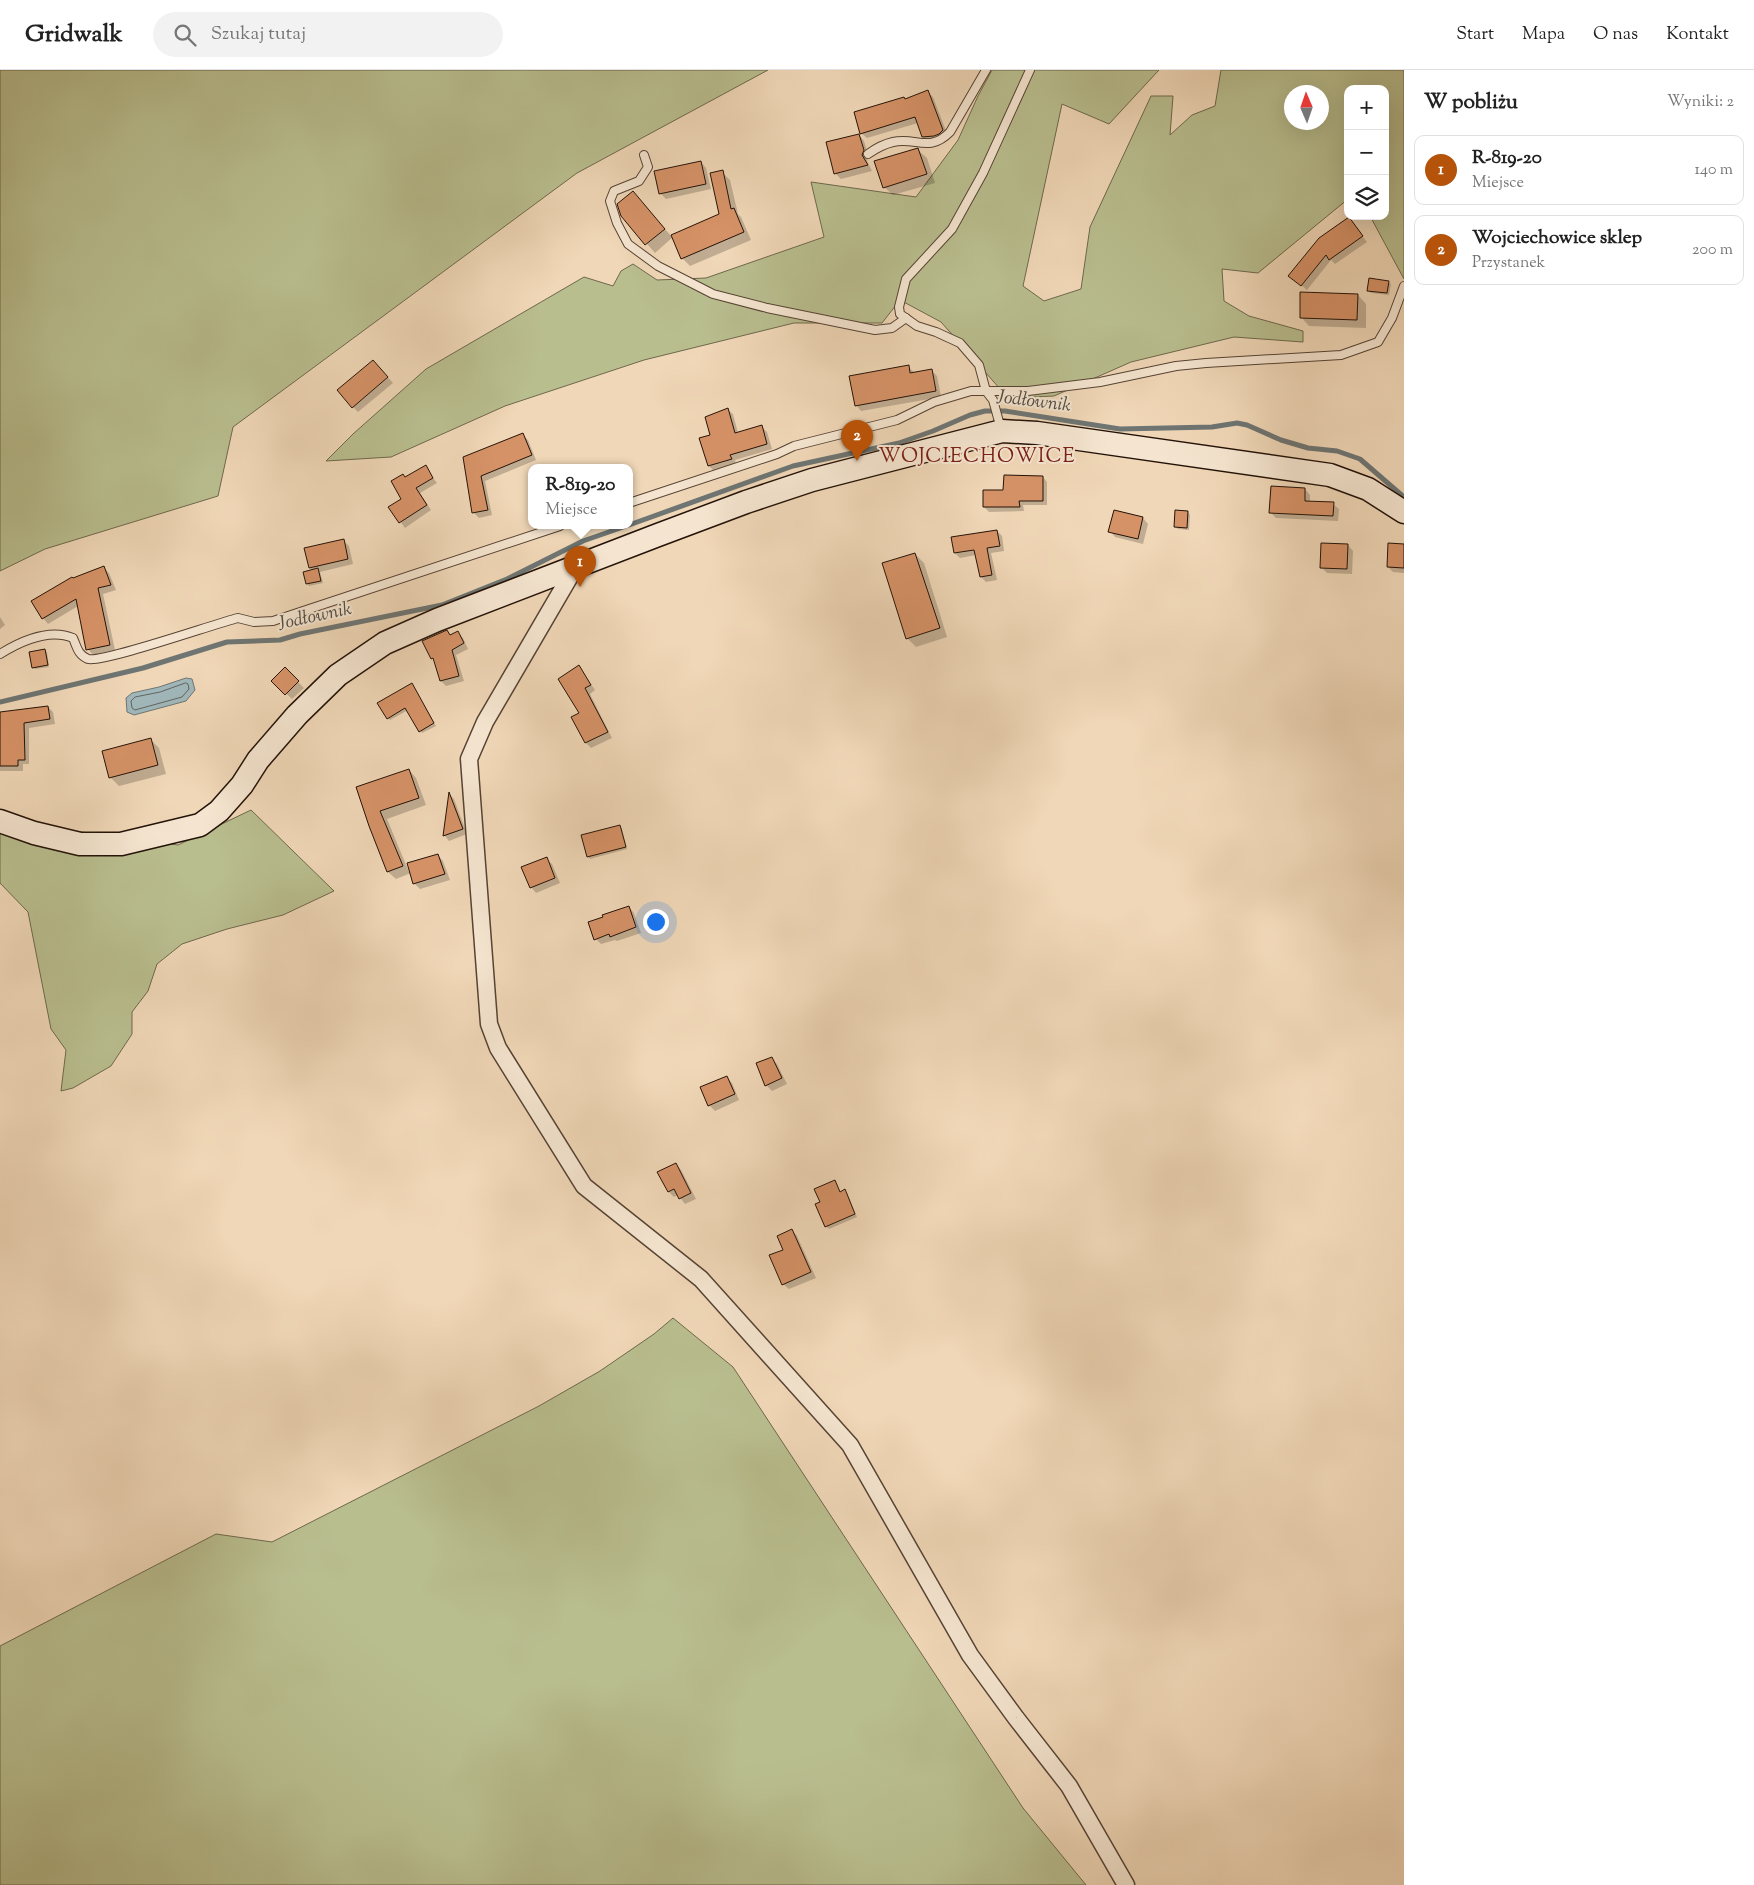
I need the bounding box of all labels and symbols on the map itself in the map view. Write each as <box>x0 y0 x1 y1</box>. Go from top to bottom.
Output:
north arrow <box>1284 85 1329 130</box>
water label: Jodłownik <box>994 384 1073 420</box>
pin: 2 <box>841 420 873 461</box>
district label: WOJCIECHOWICE <box>878 443 1076 472</box>
pin: 1 <box>564 546 596 587</box>
water label: Jodłownik <box>275 596 355 638</box>
your location <box>643 909 669 935</box>

